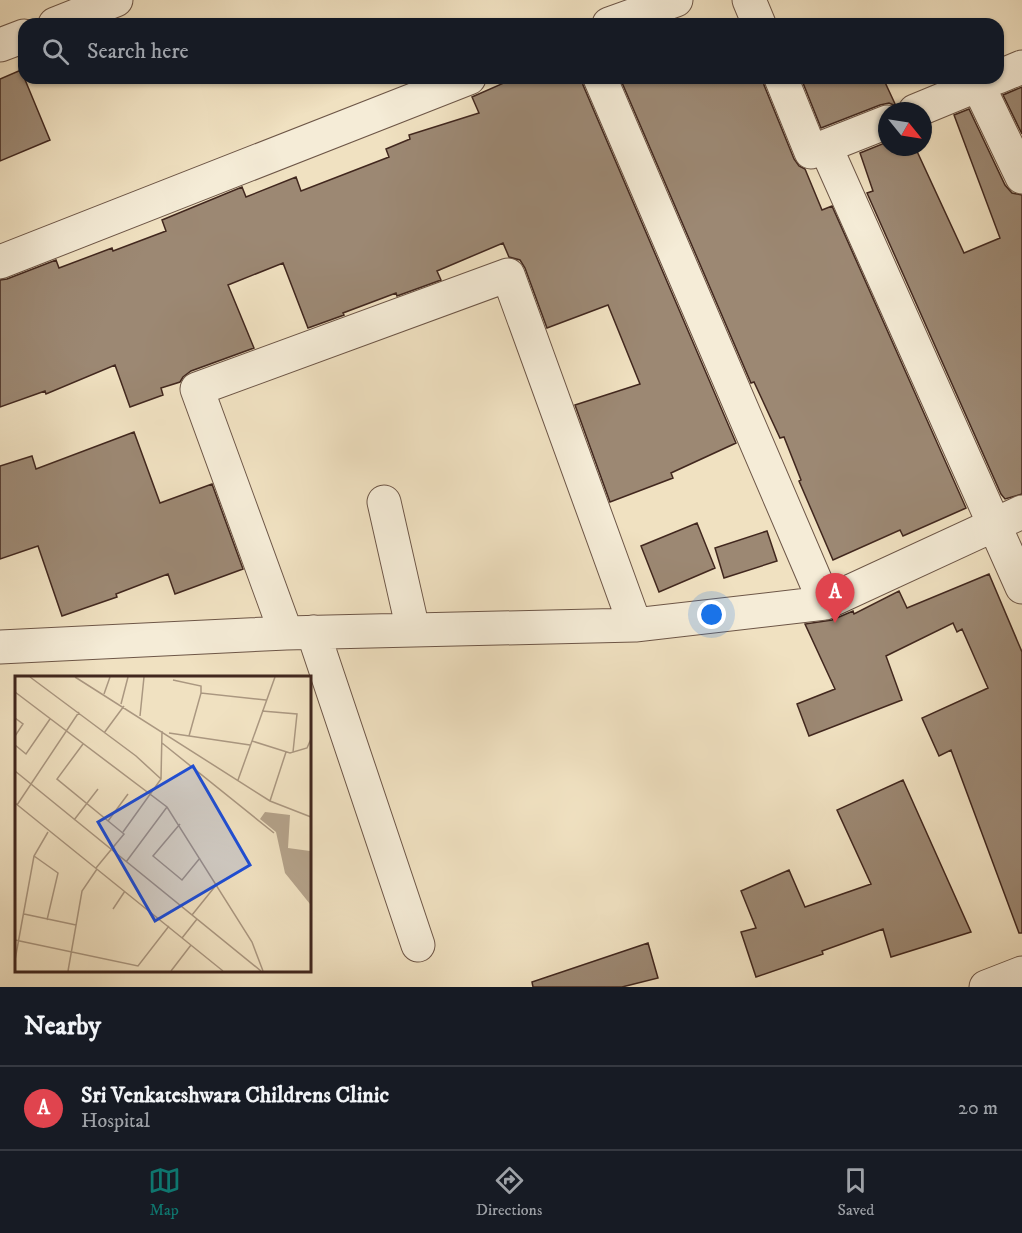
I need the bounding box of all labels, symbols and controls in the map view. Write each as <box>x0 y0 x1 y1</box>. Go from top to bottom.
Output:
search box <box>18 18 1004 84</box>
icon: search <box>39 35 72 68</box>
text: Search here <box>87 38 189 65</box>
north arrow <box>878 102 932 156</box>
pin: A <box>816 574 854 623</box>
your location <box>697 600 726 629</box>
inset map <box>15 676 310 972</box>
text: Nearby <box>24 1010 101 1043</box>
text: Sri Venkateshwara Childrens Clinic <box>81 1082 389 1109</box>
text: A <box>37 1096 50 1121</box>
text: 20 m <box>958 1096 998 1121</box>
text: Hospital <box>81 1109 150 1134</box>
tab: Map <box>148 1164 181 1220</box>
tab: Directions <box>476 1164 542 1220</box>
tab: Saved <box>838 1164 874 1220</box>

